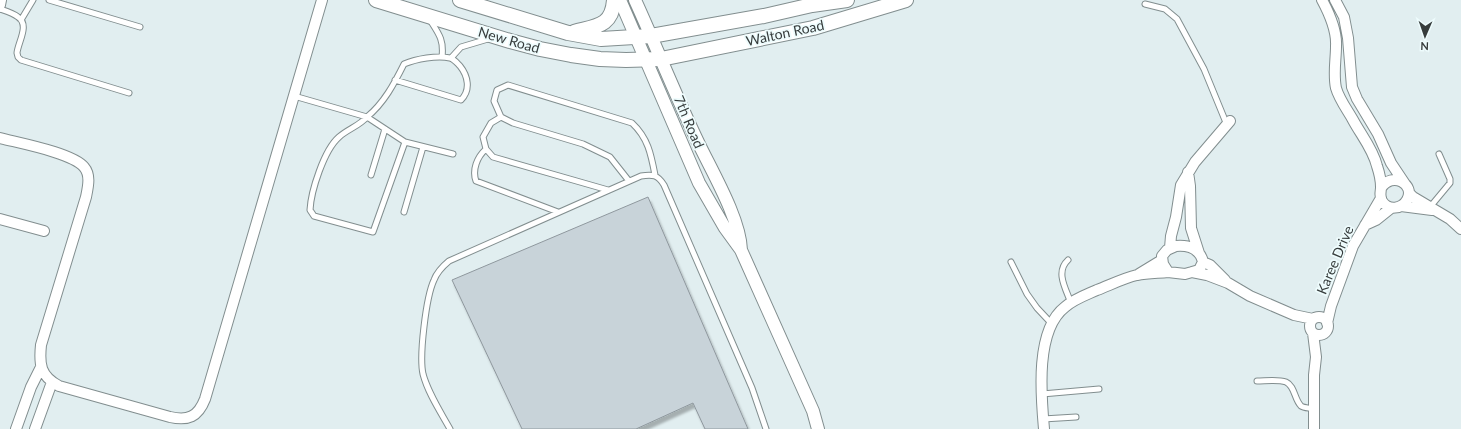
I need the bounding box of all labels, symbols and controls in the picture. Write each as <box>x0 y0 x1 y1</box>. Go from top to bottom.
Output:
street label: Walton Road <box>744 16 825 49</box>
north arrow <box>1405 16 1445 56</box>
street label: New Road <box>476 23 542 56</box>
text: N <box>1420 40 1429 53</box>
street label: 7th Road <box>671 93 708 151</box>
street label: Karee Drive <box>1313 223 1357 297</box>

